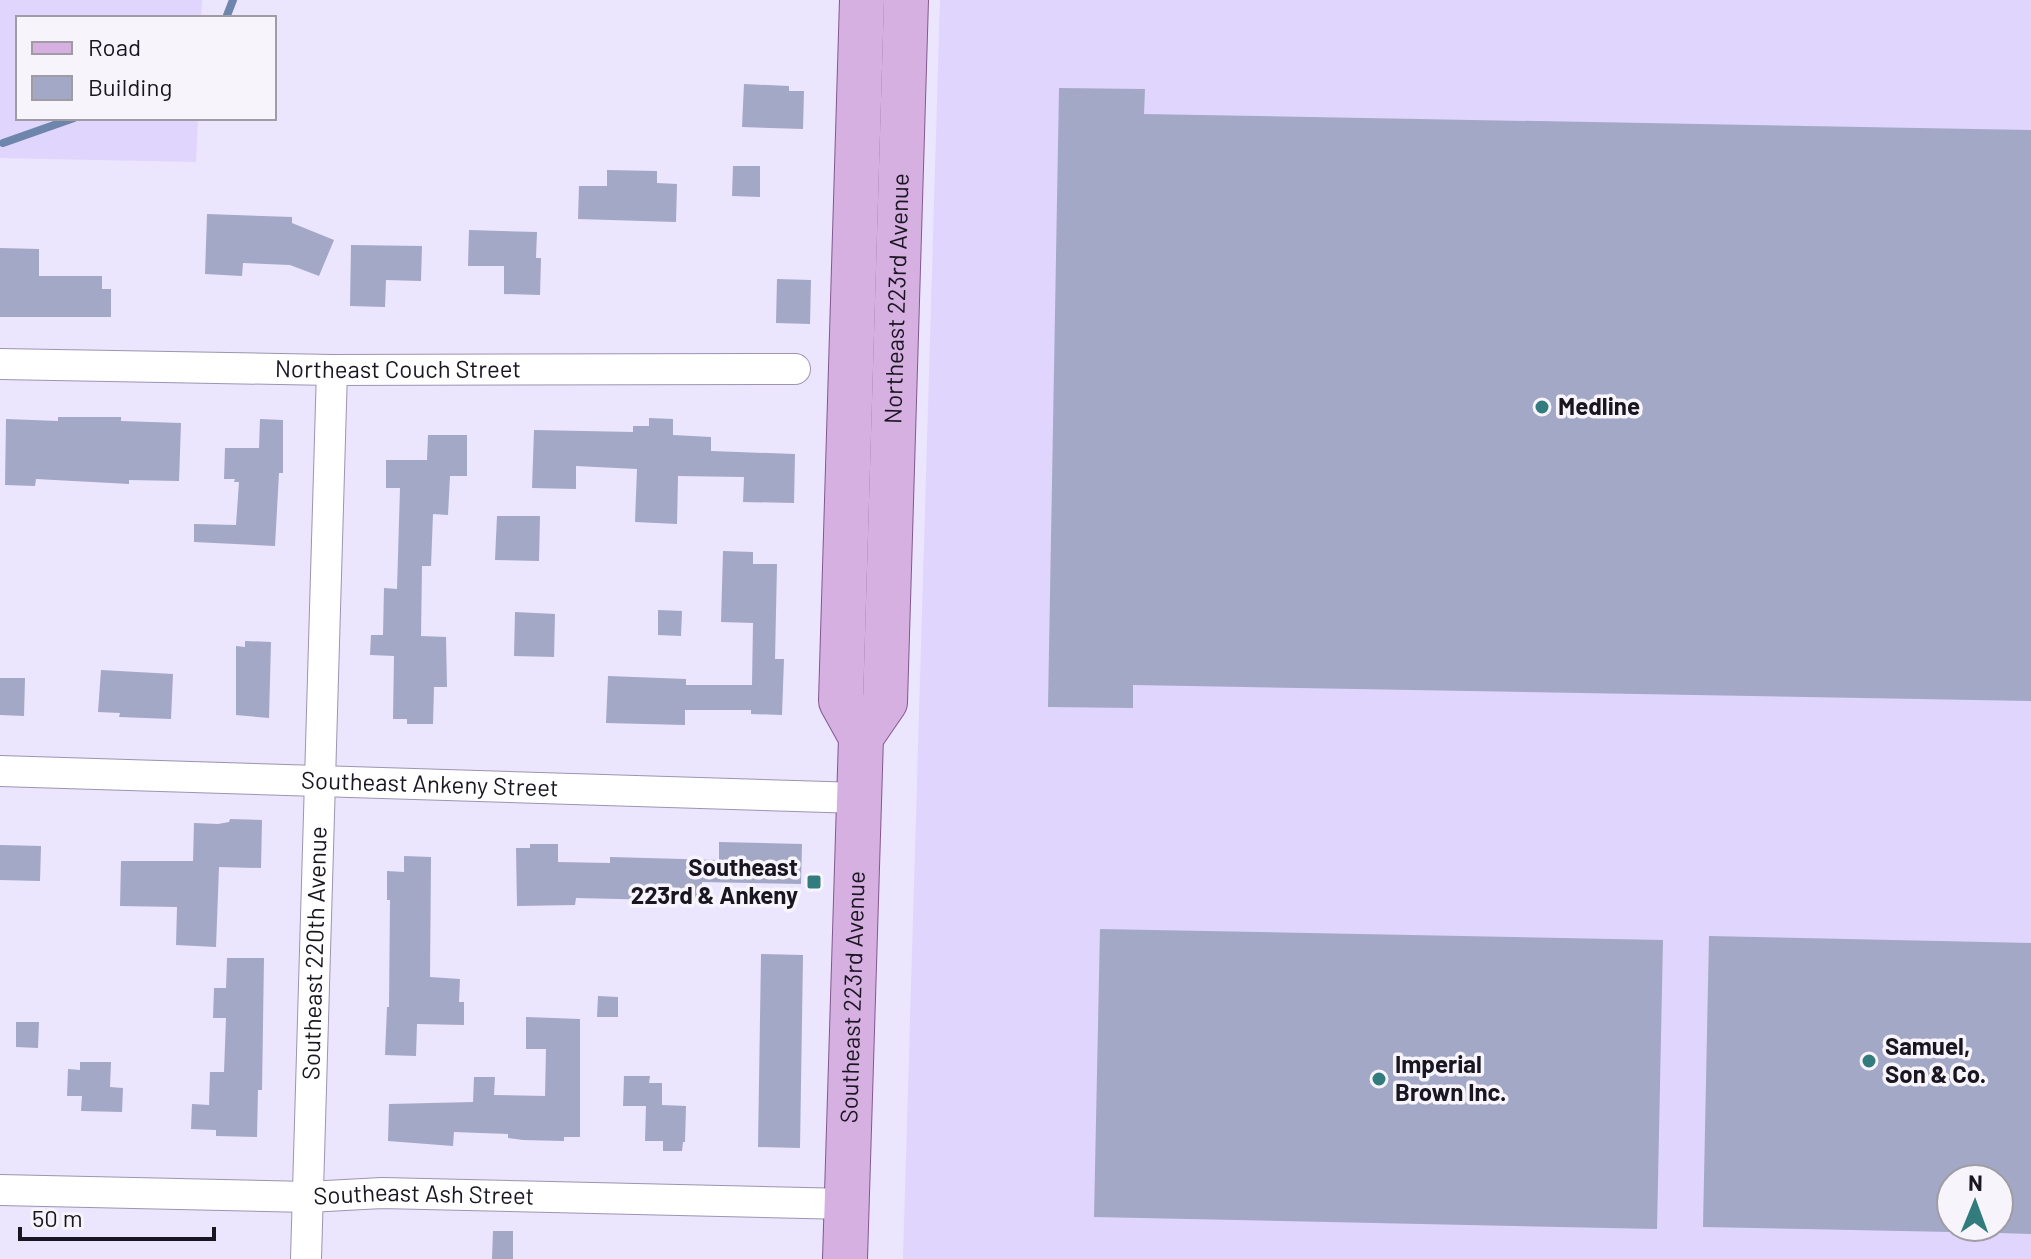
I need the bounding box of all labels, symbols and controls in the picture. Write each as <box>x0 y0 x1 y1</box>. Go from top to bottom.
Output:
legend <box>16 16 276 120</box>
text: Road <box>88 32 141 61</box>
text: Building <box>88 72 172 101</box>
street label: Northeast 223rd Avenue <box>877 173 914 424</box>
street label: Northeast Couch Street <box>275 353 521 383</box>
place label: Medline <box>1558 391 1640 420</box>
marker: Medline <box>1533 398 1551 416</box>
street label: Southeast Ankeny Street <box>301 764 559 802</box>
street label: Southeast 220th Avenue <box>295 826 332 1080</box>
place label: Southeast 223rd & Ankeny <box>631 852 798 909</box>
street label: Southeast 223rd Avenue <box>833 870 870 1124</box>
marker: Southeast 223rd & Ankeny <box>805 873 823 891</box>
place label: Samuel, Son & Co. <box>1885 1031 1986 1088</box>
place label: Imperial Brown Inc. <box>1395 1049 1506 1106</box>
marker: Samuel, Son & Co. <box>1860 1052 1878 1070</box>
marker: Imperial Brown Inc. <box>1370 1070 1388 1088</box>
north arrow <box>1935 1163 2015 1243</box>
text: N <box>1968 1169 1983 1195</box>
street label: Southeast Ash Street <box>313 1177 535 1210</box>
scale bar <box>20 1191 214 1241</box>
text: 50 m <box>32 1203 83 1232</box>

